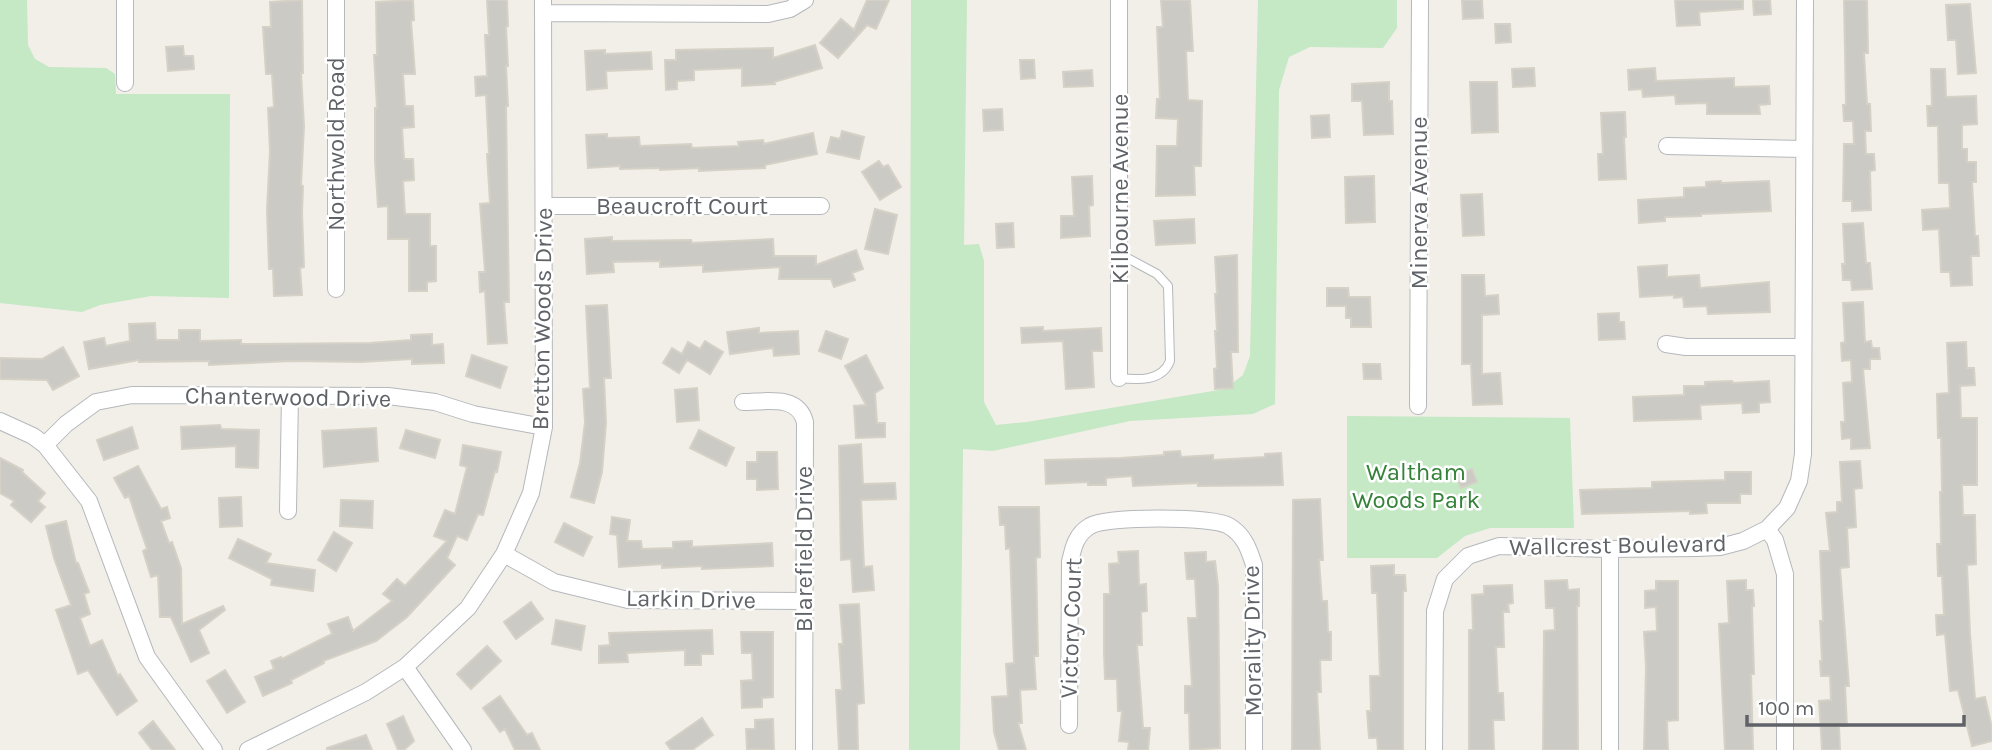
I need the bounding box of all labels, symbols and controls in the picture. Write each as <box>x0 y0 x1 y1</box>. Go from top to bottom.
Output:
street label: Northwold Road <box>322 57 350 231</box>
street label: Kilbourne Avenue <box>1106 94 1134 284</box>
street label: Minerva Avenue <box>1405 117 1433 289</box>
street label: Beaucroft Court <box>596 192 768 220</box>
street label: Bretton Woods Drive <box>526 207 558 431</box>
street label: Chanterwood Drive <box>185 381 391 413</box>
park label: Waltham Woods Park <box>1352 458 1480 514</box>
street label: Blarefield Drive <box>790 466 818 632</box>
street label: Wallcrest Boulevard <box>1509 529 1727 561</box>
street label: Victory Court <box>1055 557 1087 699</box>
street label: Morality Drive <box>1237 565 1267 717</box>
street label: Larkin Drive <box>626 584 756 614</box>
scale bar <box>1747 684 1964 728</box>
text: 100 m <box>1758 696 1815 720</box>

